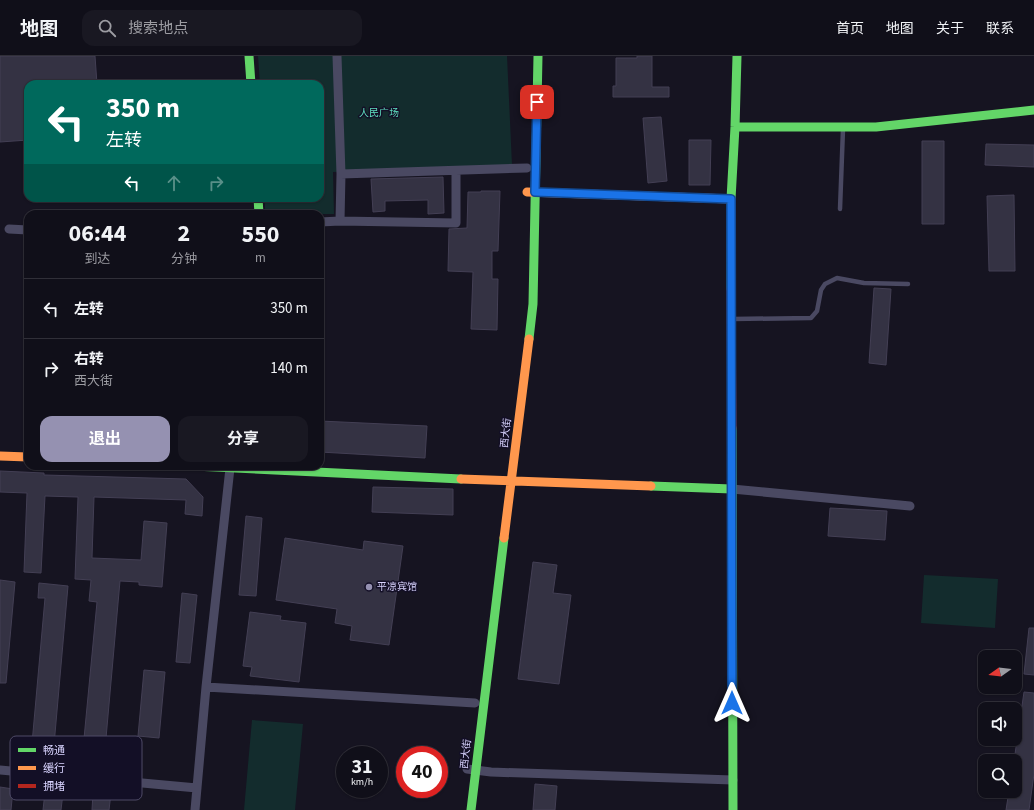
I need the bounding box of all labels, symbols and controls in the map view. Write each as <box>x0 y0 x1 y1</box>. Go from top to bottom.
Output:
search box <box>82 10 362 46</box>
text: 地图 <box>20 16 58 43</box>
icon: search <box>96 17 118 39</box>
text: 搜索地点 <box>128 18 188 39</box>
text: 首页 <box>836 19 864 39</box>
text: 地图 <box>886 19 914 39</box>
text: 关于 <box>936 19 964 39</box>
text: 联系 <box>986 19 1014 39</box>
pin <box>520 85 554 119</box>
text: 350 m <box>106 88 180 128</box>
icon: arrive <box>526 91 548 113</box>
icon: left <box>40 96 92 148</box>
park label: 人民广场 <box>359 106 399 120</box>
text: 左转 <box>106 128 142 153</box>
icon: left <box>121 172 143 194</box>
icon: ahead <box>163 172 185 194</box>
icon: right <box>205 172 227 194</box>
text: 06:44 <box>69 216 126 251</box>
text: 2 <box>178 216 190 251</box>
text: 550 <box>241 217 279 252</box>
text: m <box>255 249 266 267</box>
text: 到达 <box>84 250 110 268</box>
text: 分钟 <box>171 250 197 268</box>
icon: left <box>40 298 62 320</box>
text: 350 m <box>270 298 308 319</box>
text: 左转 <box>74 299 104 320</box>
text: 右转 <box>74 349 104 370</box>
icon: right <box>40 358 62 380</box>
text: 140 m <box>270 358 308 379</box>
text: 西大街 <box>74 372 113 390</box>
button: 退出 <box>40 416 170 462</box>
button: 分享 <box>178 416 308 462</box>
street label: 西大街 <box>497 417 515 449</box>
place label: 平凉宾馆 <box>377 580 417 594</box>
marker: 平凉宾馆 <box>364 582 374 592</box>
north arrow <box>978 650 1022 694</box>
map controls <box>978 650 1022 798</box>
position arrow <box>711 682 753 724</box>
button: sound <box>978 702 1022 746</box>
legend <box>10 736 142 800</box>
street label: 西大街 <box>457 738 475 770</box>
text: 畅通 <box>43 743 65 758</box>
speed limit sign: 40 <box>396 746 448 798</box>
text: 31 <box>351 753 373 781</box>
button: search <box>978 754 1022 798</box>
text: 缓行 <box>43 761 65 776</box>
text: km/h <box>351 775 373 789</box>
text: 拥堵 <box>43 779 65 794</box>

